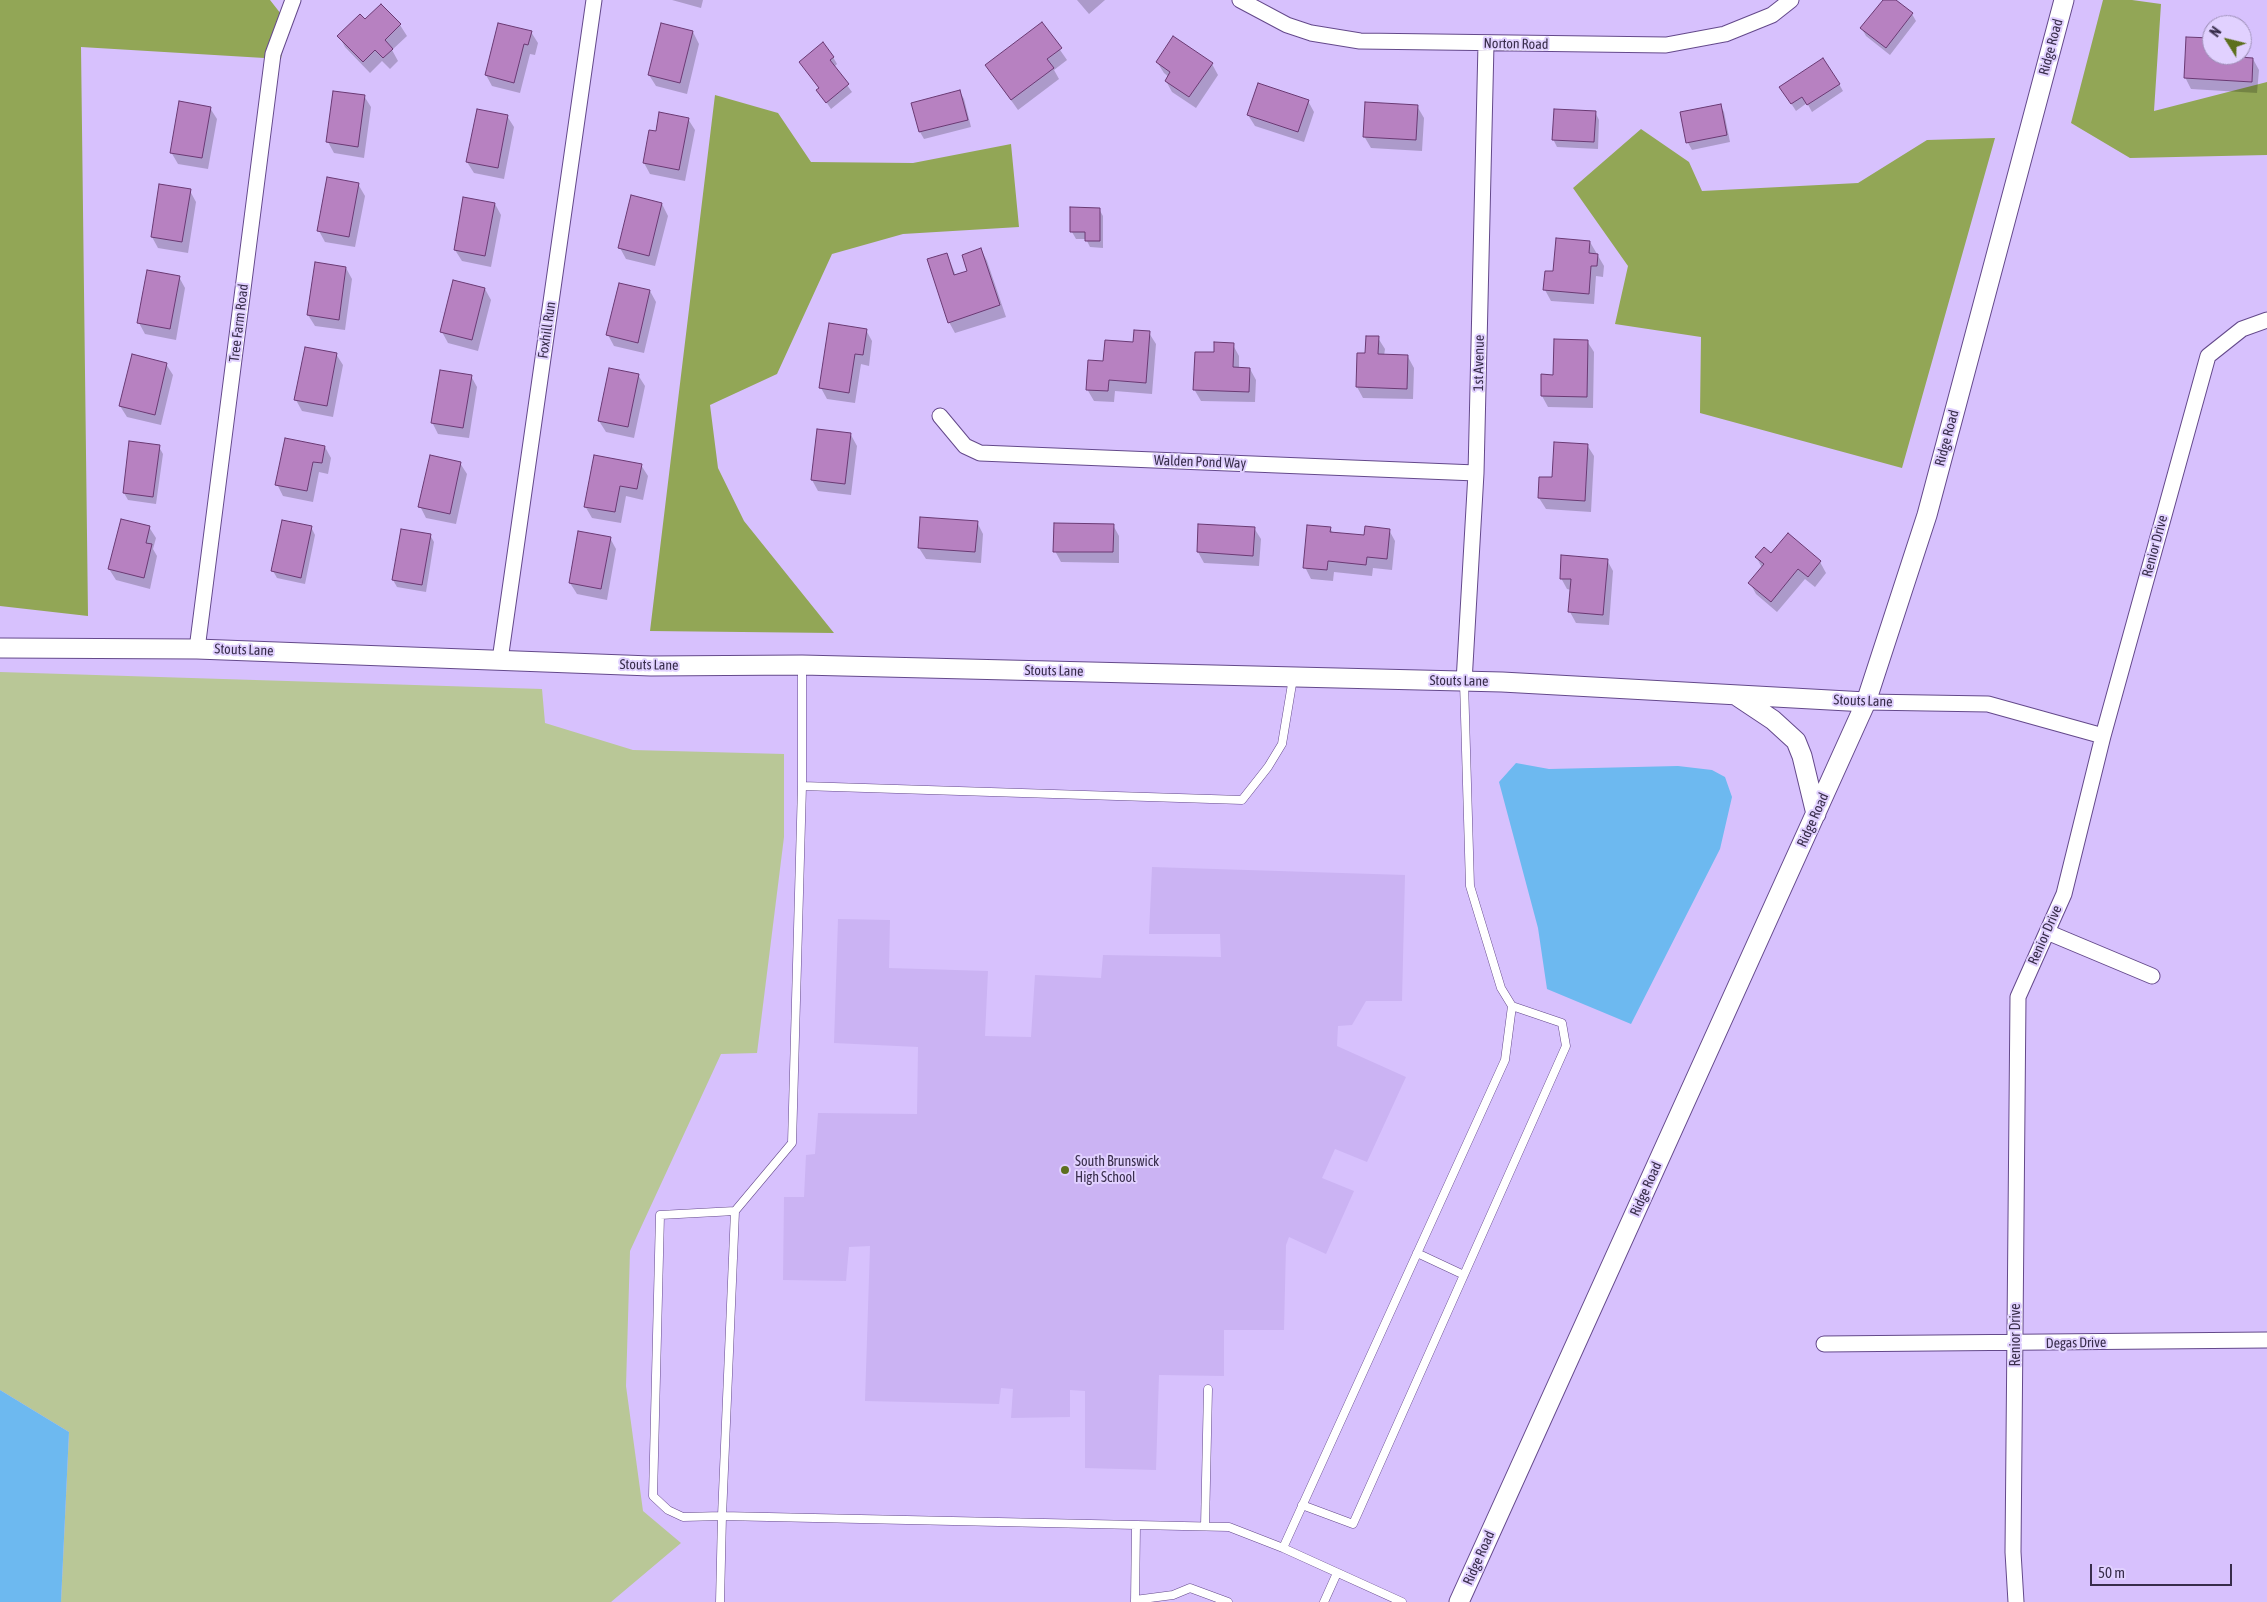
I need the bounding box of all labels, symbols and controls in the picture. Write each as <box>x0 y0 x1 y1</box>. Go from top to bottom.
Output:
north arrow <box>2202 15 2252 65</box>
street label: Ridge Road <box>2035 17 2067 77</box>
text: N <box>2207 24 2225 40</box>
street label: Norton Road <box>1483 35 1549 53</box>
street label: Tree Farm Road <box>226 283 252 363</box>
street label: Foxhill Run <box>535 300 559 360</box>
street label: 1st Avenue <box>1470 335 1488 391</box>
street label: Ridge Road <box>1931 408 1963 468</box>
street label: Walden Pond Way <box>1154 452 1246 472</box>
street label: Renior Drive <box>2139 513 2171 579</box>
street label: Stouts Lane <box>214 641 274 659</box>
street label: Stouts Lane <box>619 656 679 674</box>
street label: Stouts Lane <box>1024 662 1084 680</box>
street label: Stouts Lane <box>1429 672 1489 690</box>
street label: Stouts Lane <box>1833 692 1893 710</box>
street label: Ridge Road <box>1794 790 1832 850</box>
street label: Renior Drive <box>2024 903 2066 967</box>
place label: South Brunswick High School <box>1075 1154 1159 1186</box>
street label: Ridge Road <box>1627 1159 1665 1219</box>
marker: South Brunswick High School <box>1059 1164 1071 1176</box>
street label: Renior Drive <box>2008 1303 2024 1367</box>
street label: Degas Drive <box>2046 1334 2106 1352</box>
street label: Ridge Road <box>1460 1528 1498 1588</box>
scale bar <box>2092 1554 2234 1586</box>
text: 50 m <box>2098 1564 2125 1581</box>

